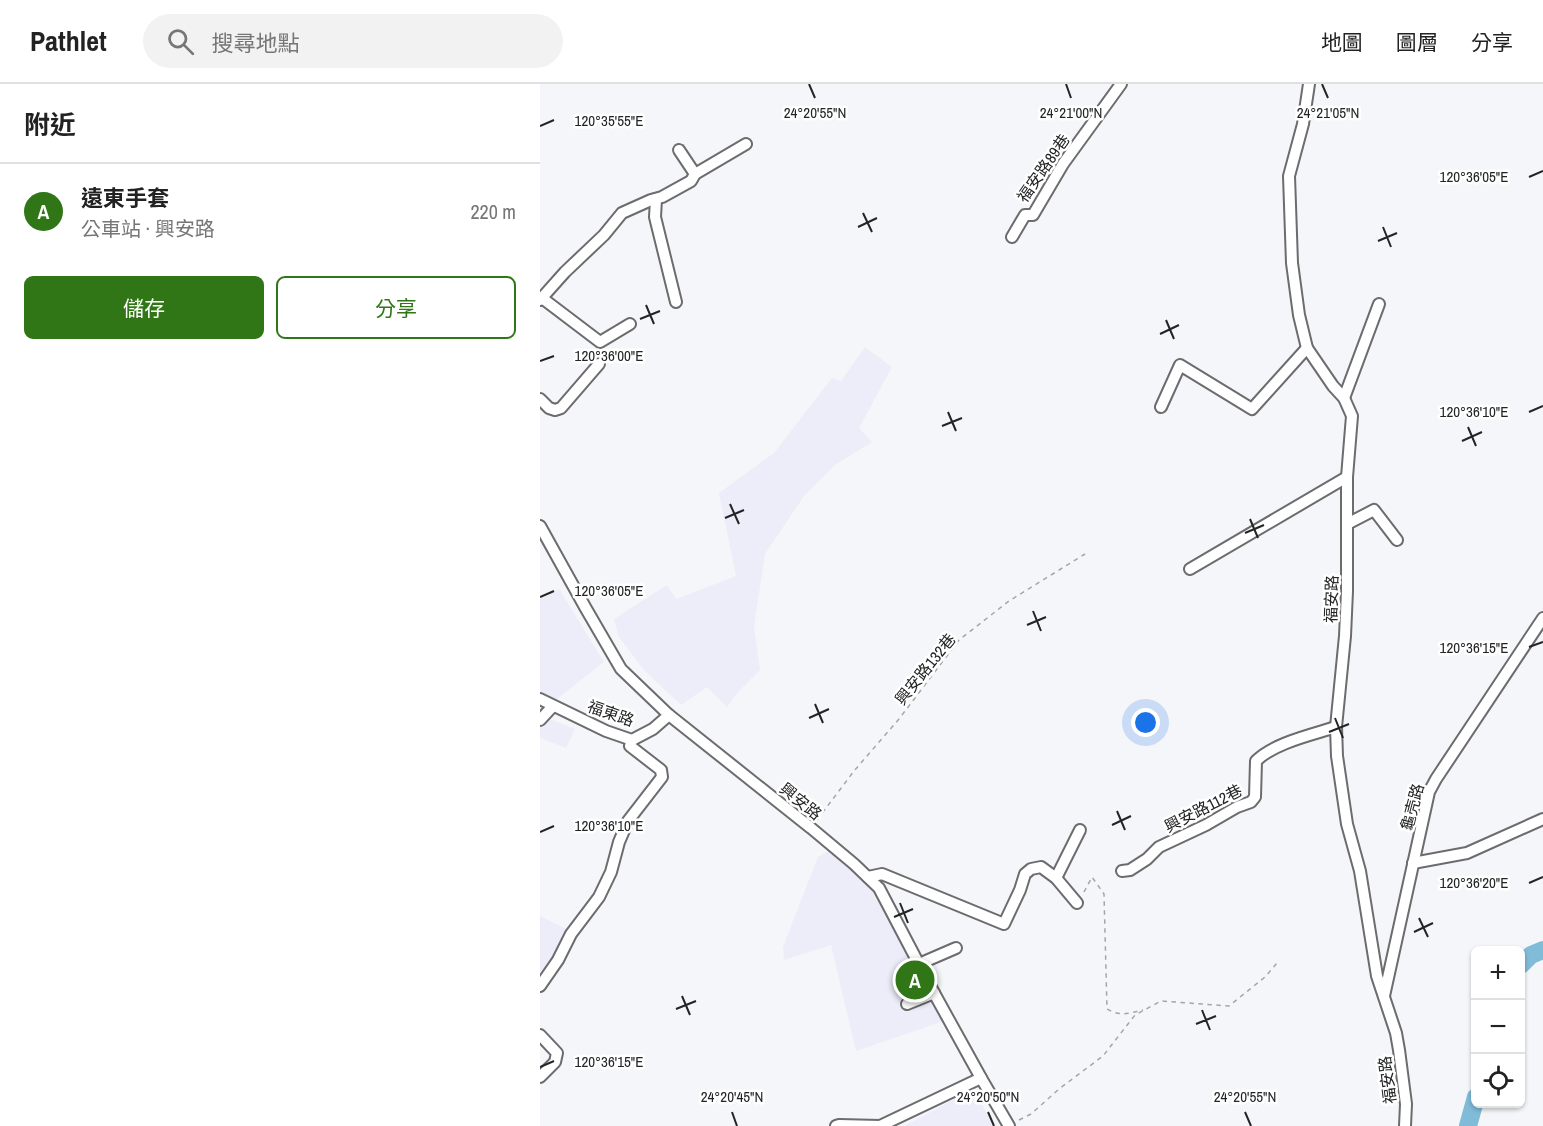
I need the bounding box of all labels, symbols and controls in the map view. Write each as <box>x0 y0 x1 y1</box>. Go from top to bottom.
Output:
search box <box>143 14 563 68</box>
text: Pathlet <box>30 22 107 60</box>
icon: search <box>164 25 197 58</box>
text: 搜尋地點 <box>212 28 300 58</box>
text: 地圖 <box>1321 28 1363 57</box>
text: 圖層 <box>1396 28 1438 57</box>
text: 分享 <box>1471 28 1513 57</box>
text: 24°20'55"N <box>784 102 846 123</box>
text: 24°21'00"N <box>1040 102 1102 123</box>
text: 24°21'05"N <box>1297 102 1359 123</box>
text: 附近 <box>24 107 76 142</box>
text: 120°35'55"E <box>575 110 643 131</box>
street label: 福安路89巷 <box>1011 130 1075 206</box>
text: 120°36'05"E <box>1440 166 1508 187</box>
text: 遠東手套 <box>81 183 169 213</box>
text: A <box>38 198 49 225</box>
text: 220 m <box>470 198 516 225</box>
text: 公車站 · 興安路 <box>81 215 215 242</box>
button: 儲存 <box>24 276 264 339</box>
button: 分享 <box>276 276 516 339</box>
text: 120°36'00"E <box>575 345 643 366</box>
text: 120°36'10"E <box>1440 401 1508 422</box>
street label: 福安路 <box>1319 575 1343 623</box>
text: 120°36'05"E <box>575 580 643 601</box>
street label: 興安路132巷 <box>889 629 961 709</box>
text: 120°36'15"E <box>1440 637 1508 658</box>
street label: 福東路 <box>585 695 637 731</box>
your location <box>1131 708 1160 737</box>
street label: 興安路 <box>775 777 827 825</box>
street label: 興安路112巷 <box>1160 779 1246 837</box>
street label: 龜壳路 <box>1395 781 1429 833</box>
text: 120°36'10"E <box>575 815 643 836</box>
text: 120°36'20"E <box>1440 872 1508 893</box>
map controls <box>1471 946 1525 1108</box>
button: + <box>1471 946 1525 1000</box>
pin: A <box>896 958 934 1002</box>
button: − <box>1471 1000 1525 1054</box>
text: 120°36'15"E <box>575 1051 643 1072</box>
button: locate <box>1471 1054 1525 1108</box>
street label: 福安路 <box>1373 1055 1401 1105</box>
text: 24°20'45"N <box>701 1086 763 1107</box>
text: 24°20'50"N <box>957 1086 1019 1107</box>
text: 24°20'55"N <box>1214 1086 1276 1107</box>

